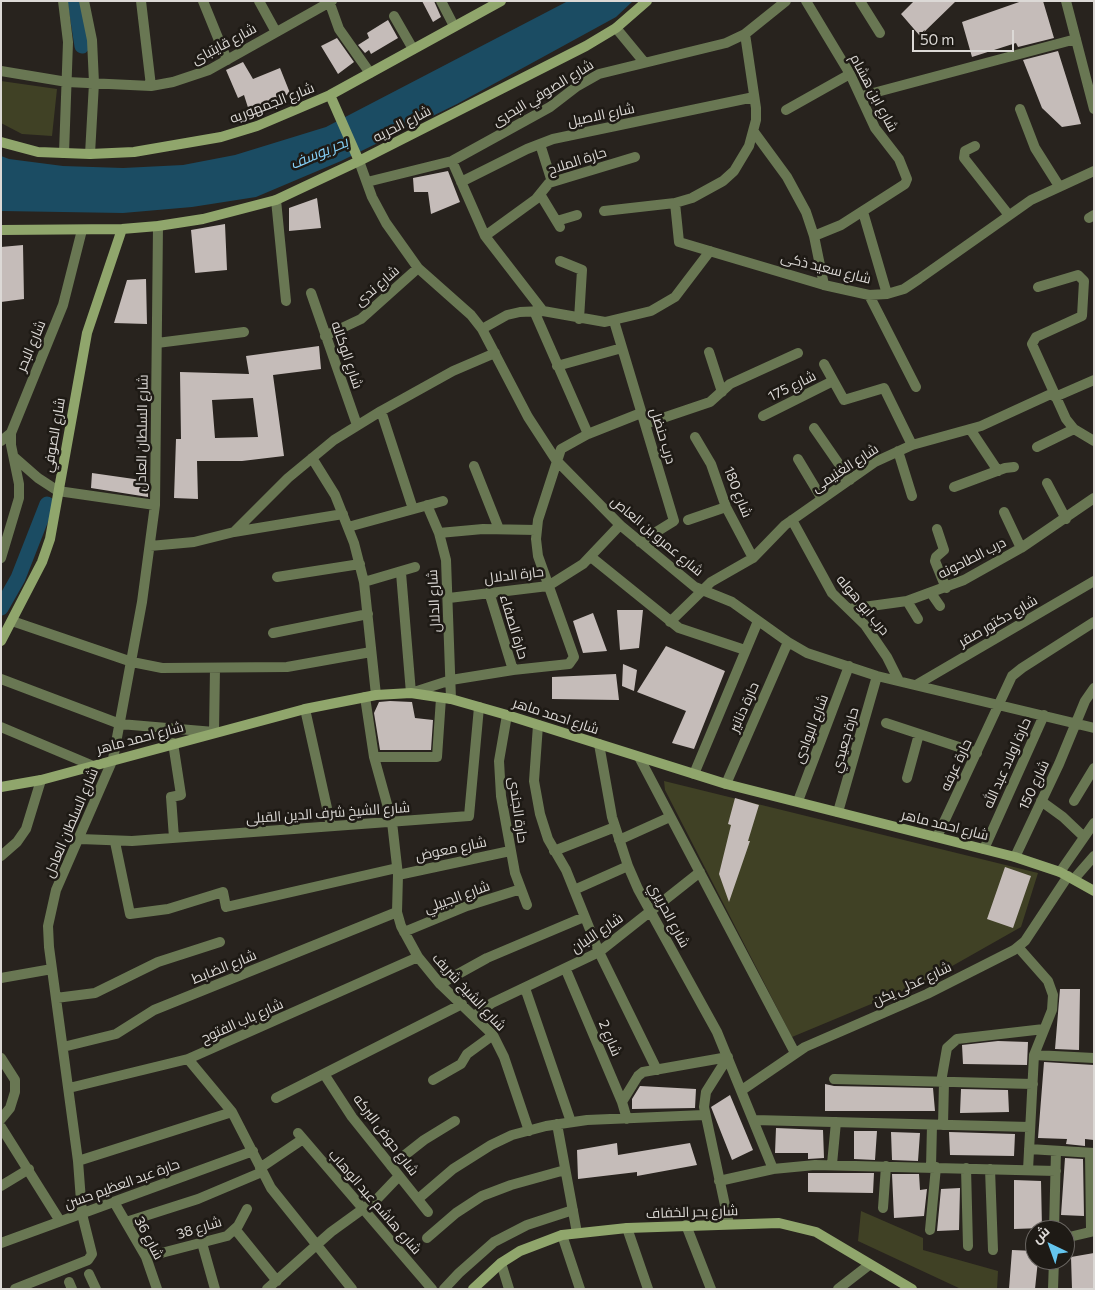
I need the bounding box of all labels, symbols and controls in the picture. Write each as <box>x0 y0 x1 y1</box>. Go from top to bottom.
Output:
street label: شارع قايتباى <box>189 20 259 68</box>
scale bar <box>915 20 1018 52</box>
text: 50 m <box>920 30 954 48</box>
street label: شارع ابن هشام <box>846 51 902 135</box>
street label: شارع الصوفي البحرى <box>489 56 597 130</box>
street label: شارع الجمهوريه <box>227 79 317 127</box>
street label: شارع الاصيل <box>566 100 636 130</box>
street label: شارع الحريه <box>370 102 434 146</box>
water label: بحر يوسف <box>287 133 351 173</box>
street label: حارة الملاح <box>545 144 609 178</box>
street label: شارع سعيد ذكى <box>779 249 873 287</box>
street label: شارع ندى <box>351 262 403 310</box>
street label: شارع البحر <box>13 318 49 374</box>
street label: شارع الوكاله <box>328 319 366 391</box>
street label: شارع 175 <box>765 367 819 405</box>
street label: شارع السلطان العادل <box>133 374 151 492</box>
street label: شارع الصوفي <box>39 396 69 474</box>
street label: درب حنضل <box>647 406 679 466</box>
street label: شارع الغنيمى <box>808 440 882 496</box>
street label: شارع 180 <box>720 464 756 520</box>
street label: شارع عمرو بن العاص <box>607 492 707 580</box>
street label: درب الطاحونه <box>935 534 1009 582</box>
street label: حارة الدلال <box>483 563 545 587</box>
street label: شارع الدلال <box>424 569 444 633</box>
street label: درب ابو هوله <box>833 571 893 639</box>
street label: شارع دكتور صقر <box>955 592 1041 650</box>
street label: حارة الصفاء <box>496 593 532 661</box>
street label: حارة دنانير <box>726 679 762 735</box>
street label: شارع البوادى <box>790 692 832 766</box>
street label: شارع احمد ماهر <box>511 694 601 738</box>
street label: حارة جعيدي <box>828 705 862 775</box>
street label: حارة اولاد عبد الله <box>980 715 1034 811</box>
street label: شارع احمد ماهر <box>95 718 185 758</box>
street label: حارة عرفه <box>937 736 975 794</box>
street label: شارع 150 <box>1015 757 1053 813</box>
street label: شارع السلطان العادل <box>40 766 102 880</box>
street label: حارة الجندى <box>505 776 531 844</box>
street label: شارع الشيخ شرف الدين القبلى <box>245 799 411 827</box>
street label: شارع احمد ماهر <box>900 806 990 844</box>
street label: شارع معوض <box>414 833 488 865</box>
street label: شارع الجبيلي <box>422 877 492 917</box>
street label: شارع الحريري <box>645 879 693 951</box>
street label: شارع اللبان <box>568 909 626 957</box>
street label: شارع الضابط <box>189 946 259 988</box>
street label: شارع الشيخ شريف <box>429 950 509 1034</box>
street label: شارع عدلى يكن <box>870 958 954 1010</box>
street label: شارع باب الفتوح <box>198 995 286 1047</box>
street label: شارع 2 <box>595 1017 625 1059</box>
street label: شارع حوض البركه <box>350 1091 422 1179</box>
street label: شارع هاشم عبد الوهاب <box>325 1146 425 1258</box>
street label: حارة عبد العظيم حسن <box>62 1155 182 1213</box>
street label: شارع بحر الخفاف <box>646 1202 738 1222</box>
street label: شارع 38 <box>174 1213 224 1243</box>
street label: شارع 36 <box>131 1214 167 1262</box>
north arrow <box>1025 1220 1075 1270</box>
text: ش <box>1028 1222 1053 1247</box>

